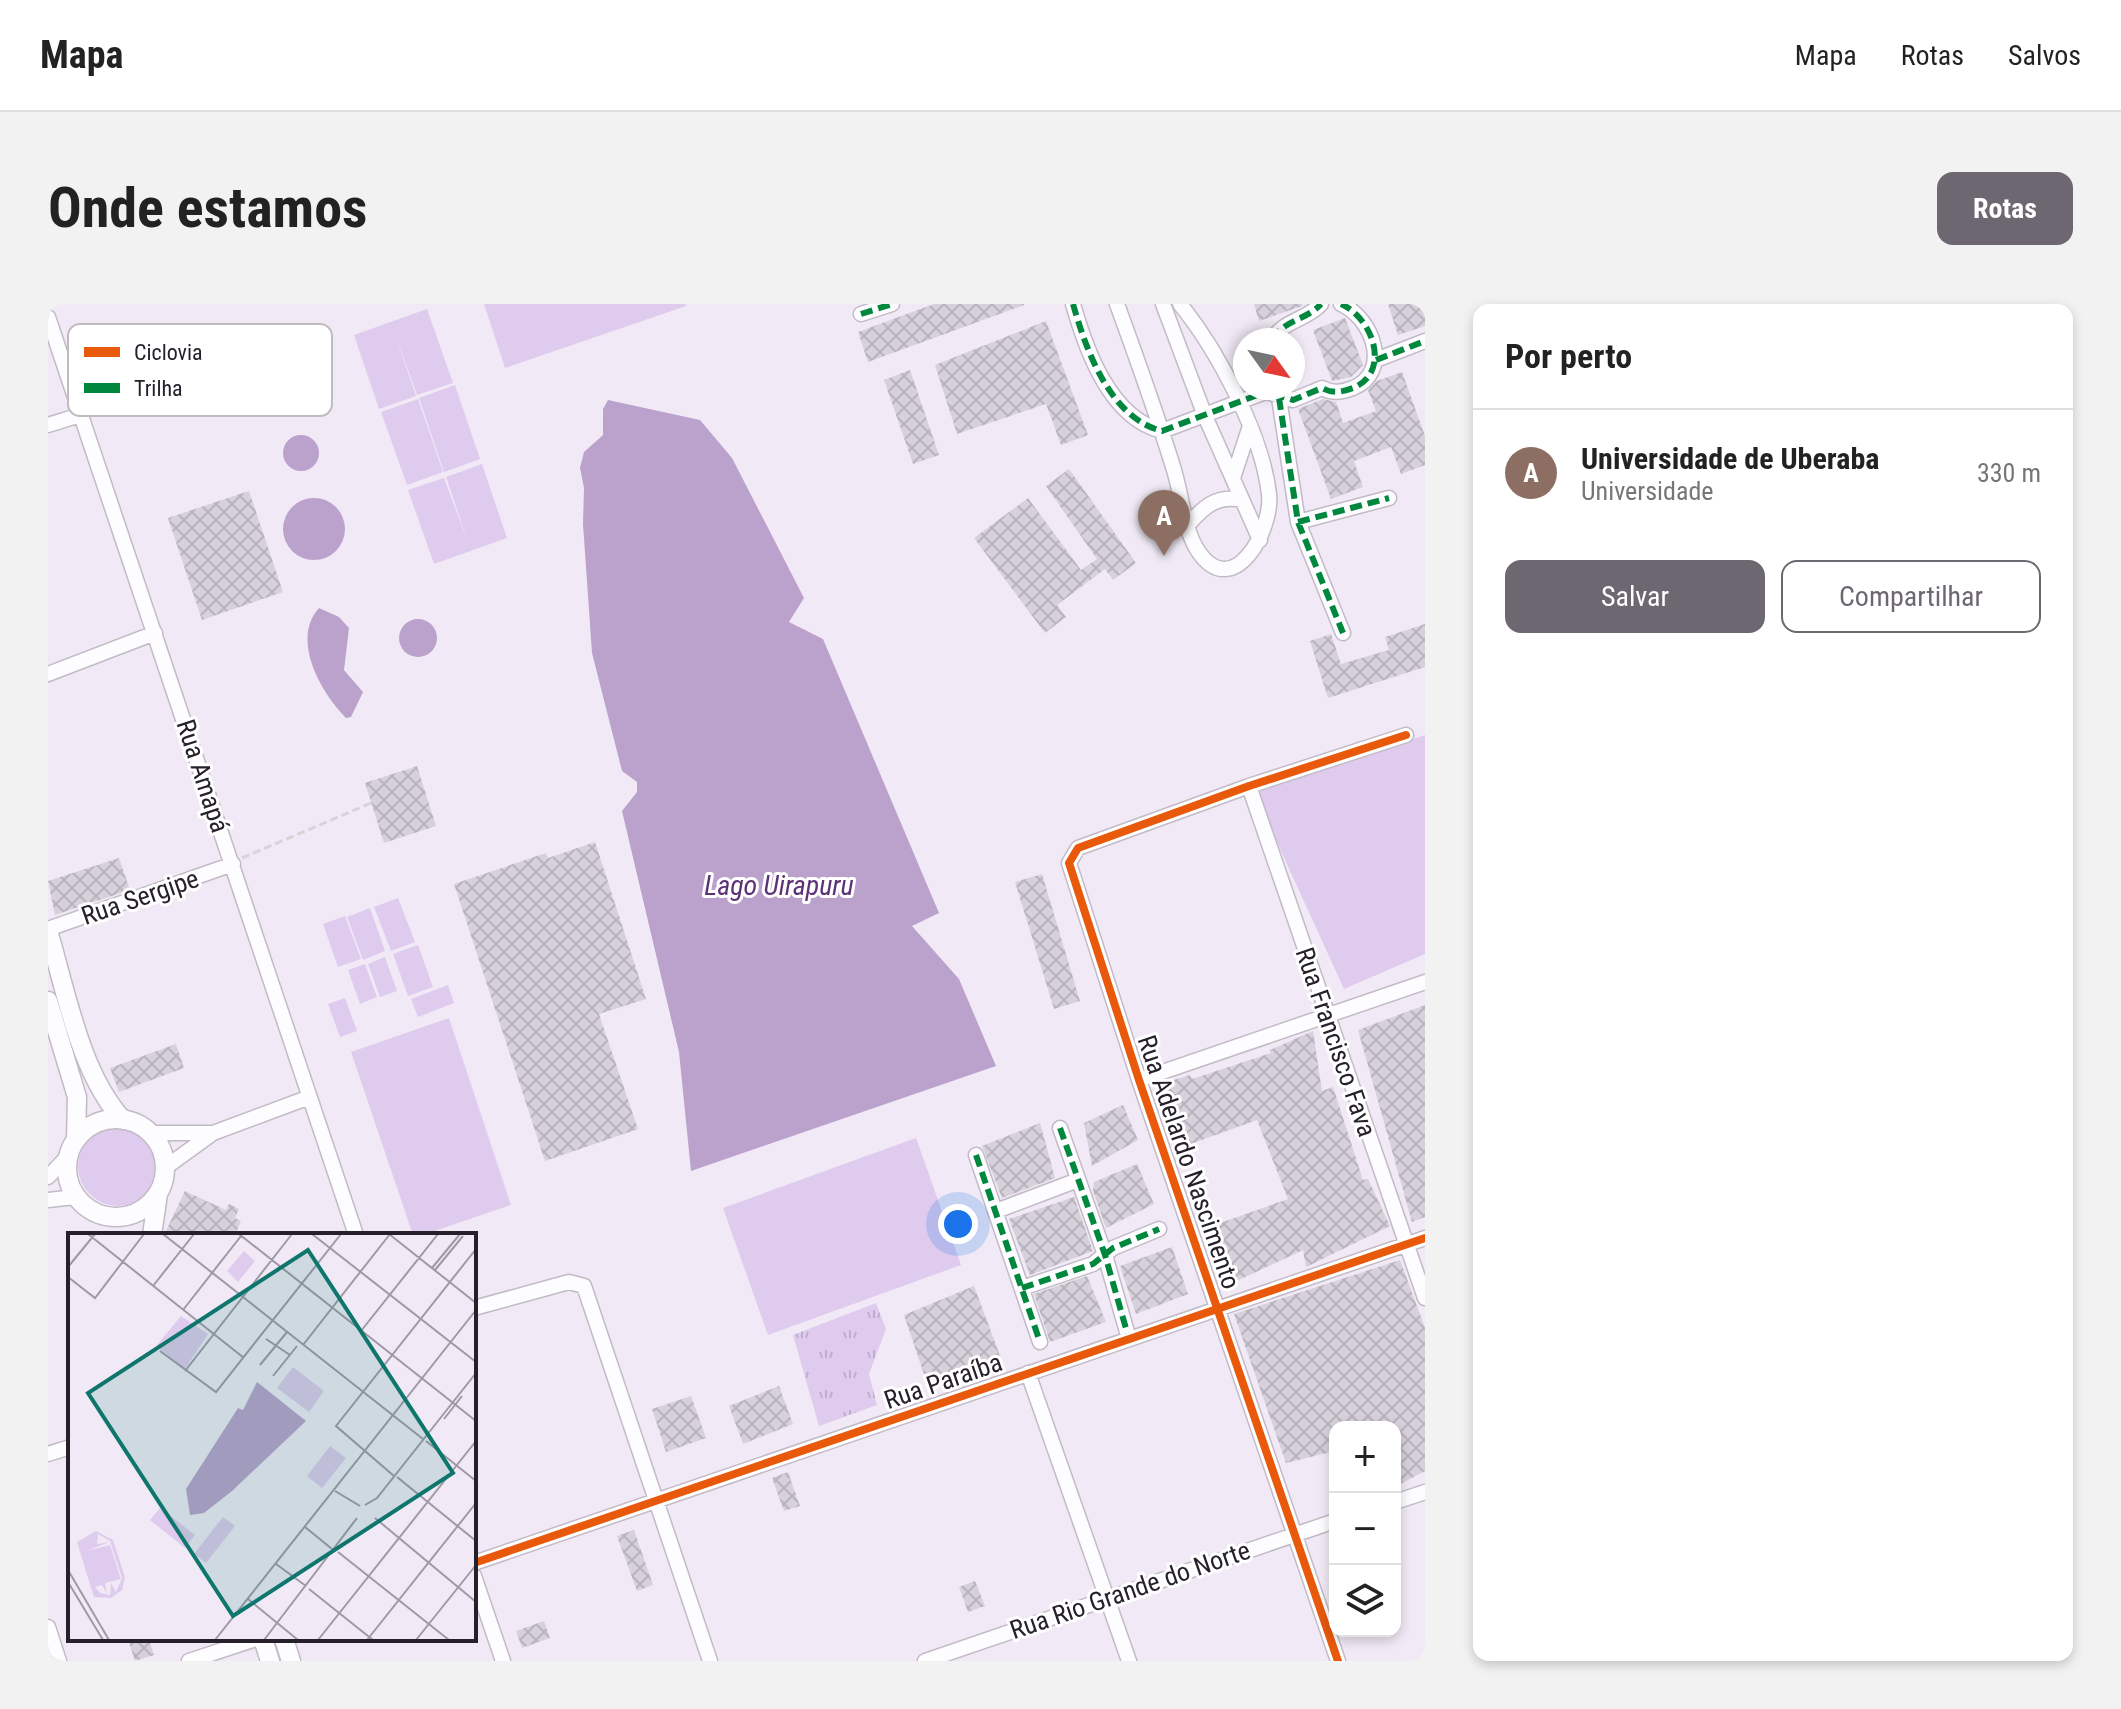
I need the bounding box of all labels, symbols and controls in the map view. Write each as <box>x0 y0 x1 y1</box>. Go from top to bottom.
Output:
text: Mapa <box>40 33 123 77</box>
text: Mapa <box>1795 39 1857 72</box>
text: Rotas <box>1901 39 1964 72</box>
text: Salvos <box>2008 39 2081 72</box>
button: Rotas <box>1937 172 2073 245</box>
text: Onde estamos <box>48 175 367 241</box>
legend <box>68 324 332 416</box>
north arrow <box>1233 328 1305 400</box>
text: Por perto <box>1505 336 1632 376</box>
text: Ciclovia <box>134 340 203 365</box>
text: Trilha <box>134 376 183 401</box>
text: Universidade de Uberaba <box>1581 441 1879 476</box>
text: A <box>1523 458 1539 488</box>
text: 330 m <box>1977 458 2041 488</box>
text: Universidade <box>1581 476 1714 506</box>
pin: A <box>1138 490 1190 556</box>
button: Salvar <box>1505 560 1765 633</box>
button: Compartilhar <box>1781 560 2041 633</box>
street label: Rua Amapá <box>171 716 235 836</box>
street label: Rua Sergipe <box>77 863 203 931</box>
water label: Lago Uirapuru <box>704 869 854 902</box>
street label: Rua Francisco Fava <box>1290 944 1382 1140</box>
street label: Rua Adelardo Nascimento <box>1131 1031 1247 1293</box>
your location <box>938 1204 978 1244</box>
inset map <box>68 1233 476 1641</box>
street label: Rua Paraíba <box>880 1347 1006 1415</box>
map controls <box>1329 1421 1401 1637</box>
button: + <box>1329 1421 1401 1493</box>
button: − <box>1329 1493 1401 1565</box>
street label: Rua Rio Grande do Norte <box>1006 1535 1254 1645</box>
button: layers <box>1329 1565 1401 1637</box>

